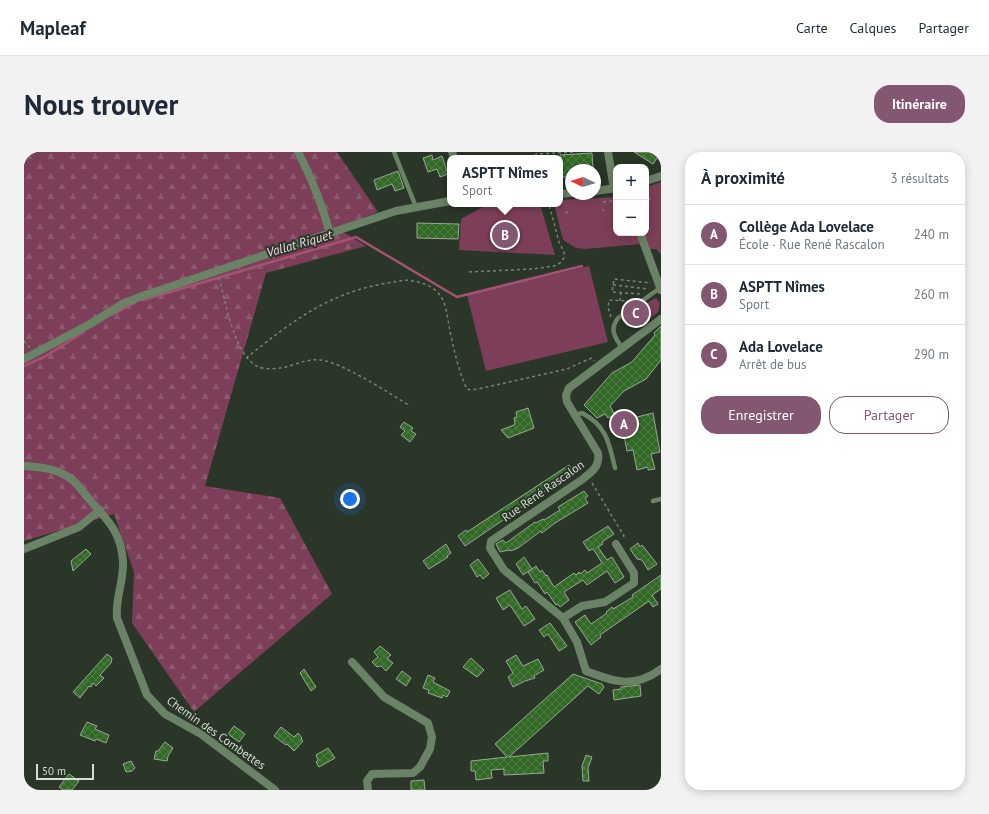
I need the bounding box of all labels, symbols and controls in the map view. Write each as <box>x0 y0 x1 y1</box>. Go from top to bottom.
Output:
text: Mapleaf <box>20 16 86 40</box>
text: Carte <box>796 19 828 37</box>
text: Calques <box>850 19 896 37</box>
text: Partager <box>918 19 969 37</box>
button: Itinéraire <box>874 85 965 123</box>
text: Nous trouver <box>24 86 178 123</box>
popup <box>447 155 563 207</box>
text: ASPTT Nîmes <box>462 163 548 182</box>
north arrow <box>565 164 601 200</box>
map controls <box>613 164 649 236</box>
button: + <box>613 164 649 200</box>
text: À proximité <box>701 167 785 189</box>
text: 3 résultats <box>890 170 949 187</box>
text: Sport <box>462 182 492 199</box>
button: − <box>613 200 649 236</box>
text: Collège Ada Lovelace <box>739 217 874 236</box>
pin: B <box>492 220 518 250</box>
water label: Vallat Riquet <box>264 226 335 261</box>
text: A <box>710 226 718 243</box>
text: 240 m <box>914 226 949 243</box>
text: École · Rue René Rascalon <box>739 236 885 253</box>
text: ASPTT Nîmes <box>739 277 825 296</box>
text: B <box>710 286 718 303</box>
text: 260 m <box>914 286 949 303</box>
text: Sport <box>739 296 769 313</box>
pin: C <box>623 298 649 328</box>
text: Ada Lovelace <box>739 337 823 356</box>
text: C <box>710 346 718 363</box>
text: 290 m <box>914 346 949 363</box>
text: Arrêt de bus <box>739 356 807 373</box>
button: Enregistrer <box>701 396 821 434</box>
button: Partager <box>829 396 949 434</box>
pin: A <box>611 409 637 439</box>
street label: Rue René Rascalon <box>499 457 587 525</box>
your location <box>340 489 360 509</box>
street label: Chemin des Combettes <box>164 693 269 772</box>
scale bar <box>36 762 94 781</box>
text: 50 m <box>42 764 66 778</box>

